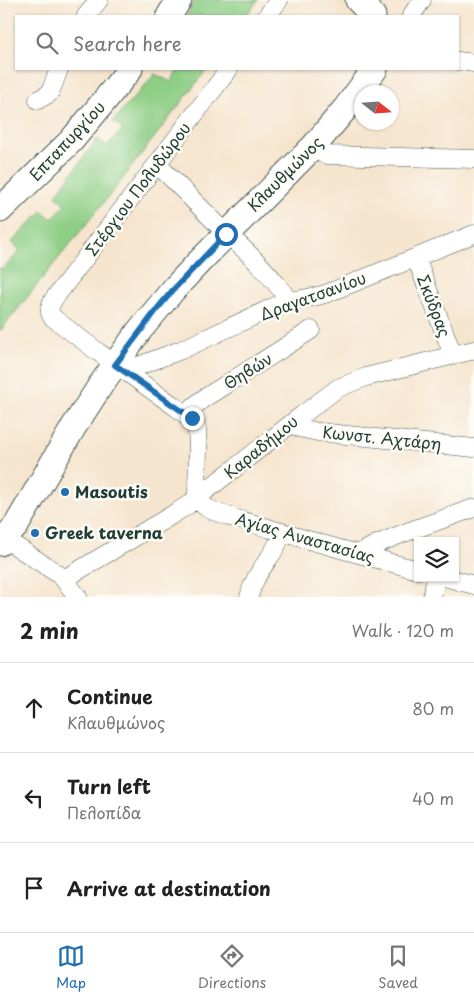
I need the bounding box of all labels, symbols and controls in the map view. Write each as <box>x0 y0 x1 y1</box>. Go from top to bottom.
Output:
search box <box>15 15 459 70</box>
icon: search <box>33 29 61 57</box>
text: Search here <box>73 29 182 57</box>
north arrow <box>354 85 399 130</box>
street label: Επταπυργίου <box>23 95 110 186</box>
street label: Στέργιου Πολυδώρου <box>79 116 196 260</box>
street label: Κλαυθμώνος <box>241 130 327 216</box>
route start <box>215 223 238 246</box>
street label: Δραγατσανίου <box>256 265 369 325</box>
street label: Σκύδρας <box>412 271 458 340</box>
street label: Θηβών <box>218 346 277 395</box>
route end <box>181 407 204 430</box>
street label: Καραδήμου <box>218 409 303 484</box>
street label: Κωνστ. Αχτάρη <box>322 419 443 455</box>
place label: Masoutis <box>75 479 148 503</box>
marker: Masoutis <box>59 486 71 498</box>
street label: Αγίας Αναστασίας <box>233 506 378 568</box>
place label: Greek taverna <box>45 520 163 544</box>
marker: Greek taverna <box>29 527 41 539</box>
map controls <box>414 537 459 582</box>
button: layers <box>414 537 459 582</box>
text: 2 min <box>20 614 79 646</box>
text: Walk · 120 m <box>352 618 454 642</box>
text: Continue <box>67 682 153 710</box>
icon: ahead <box>20 694 48 722</box>
text: 80 m <box>412 696 454 720</box>
text: Κλαυθμώνος <box>67 710 165 734</box>
text: Turn left <box>67 772 151 800</box>
icon: left <box>20 784 48 812</box>
text: 40 m <box>412 786 454 810</box>
text: Πελοπίδα <box>67 800 141 824</box>
icon: arrive <box>20 874 48 902</box>
text: Arrive at destination <box>67 874 271 902</box>
tab: Map <box>56 942 86 993</box>
tab: Directions <box>198 942 266 993</box>
tab: Saved <box>378 942 418 993</box>

